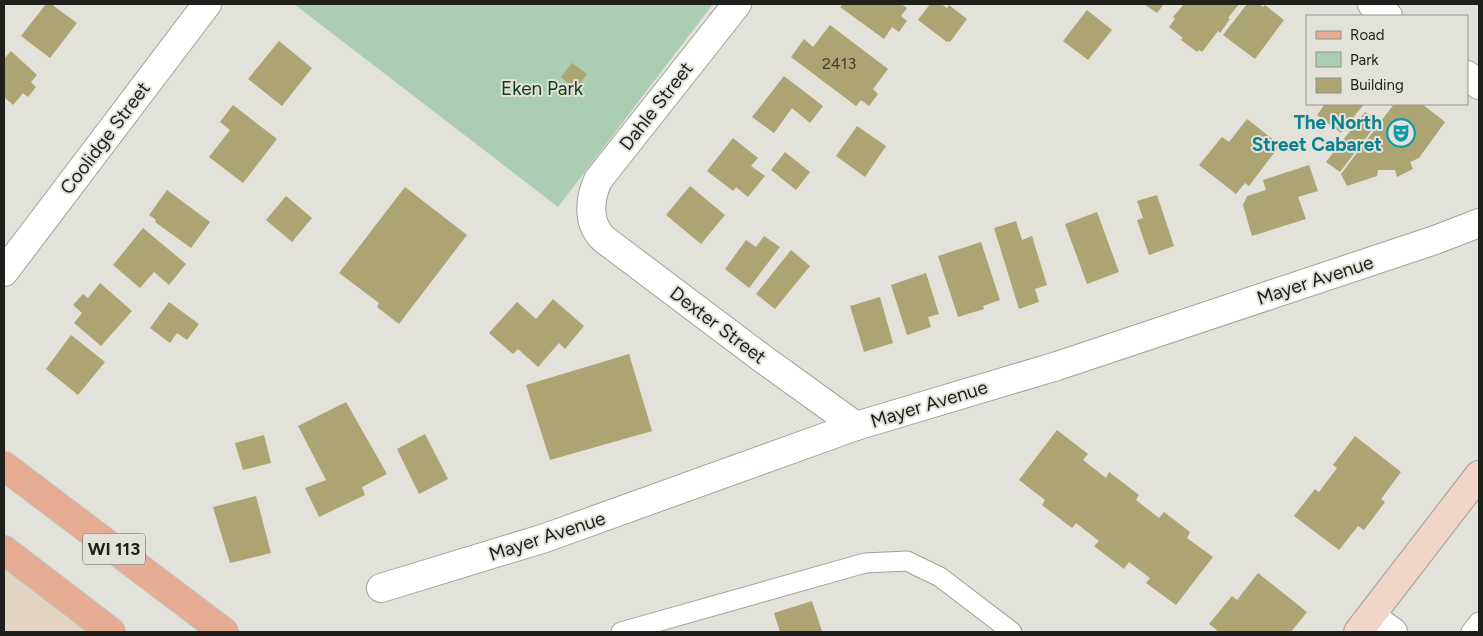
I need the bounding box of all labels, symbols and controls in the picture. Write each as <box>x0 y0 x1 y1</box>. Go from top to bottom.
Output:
legend <box>1306 15 1468 105</box>
text: Road <box>1350 26 1385 44</box>
text: Park <box>1350 51 1379 69</box>
house number: 2413 <box>822 54 856 73</box>
street label: Dahle Street <box>614 57 698 155</box>
text: Building <box>1350 76 1404 94</box>
street label: Coolidge Street <box>55 77 155 199</box>
park label: Eken Park <box>501 77 584 100</box>
place label: The North Street Cabaret <box>1252 111 1382 156</box>
theatre icon: The North Street Cabaret <box>1386 118 1416 148</box>
street label: Mayer Avenue <box>1254 250 1376 310</box>
street label: Dexter Street <box>665 281 771 369</box>
street label: Mayer Avenue <box>868 375 990 433</box>
street label: Mayer Avenue <box>486 506 608 566</box>
road number: WI 113 <box>83 534 145 564</box>

